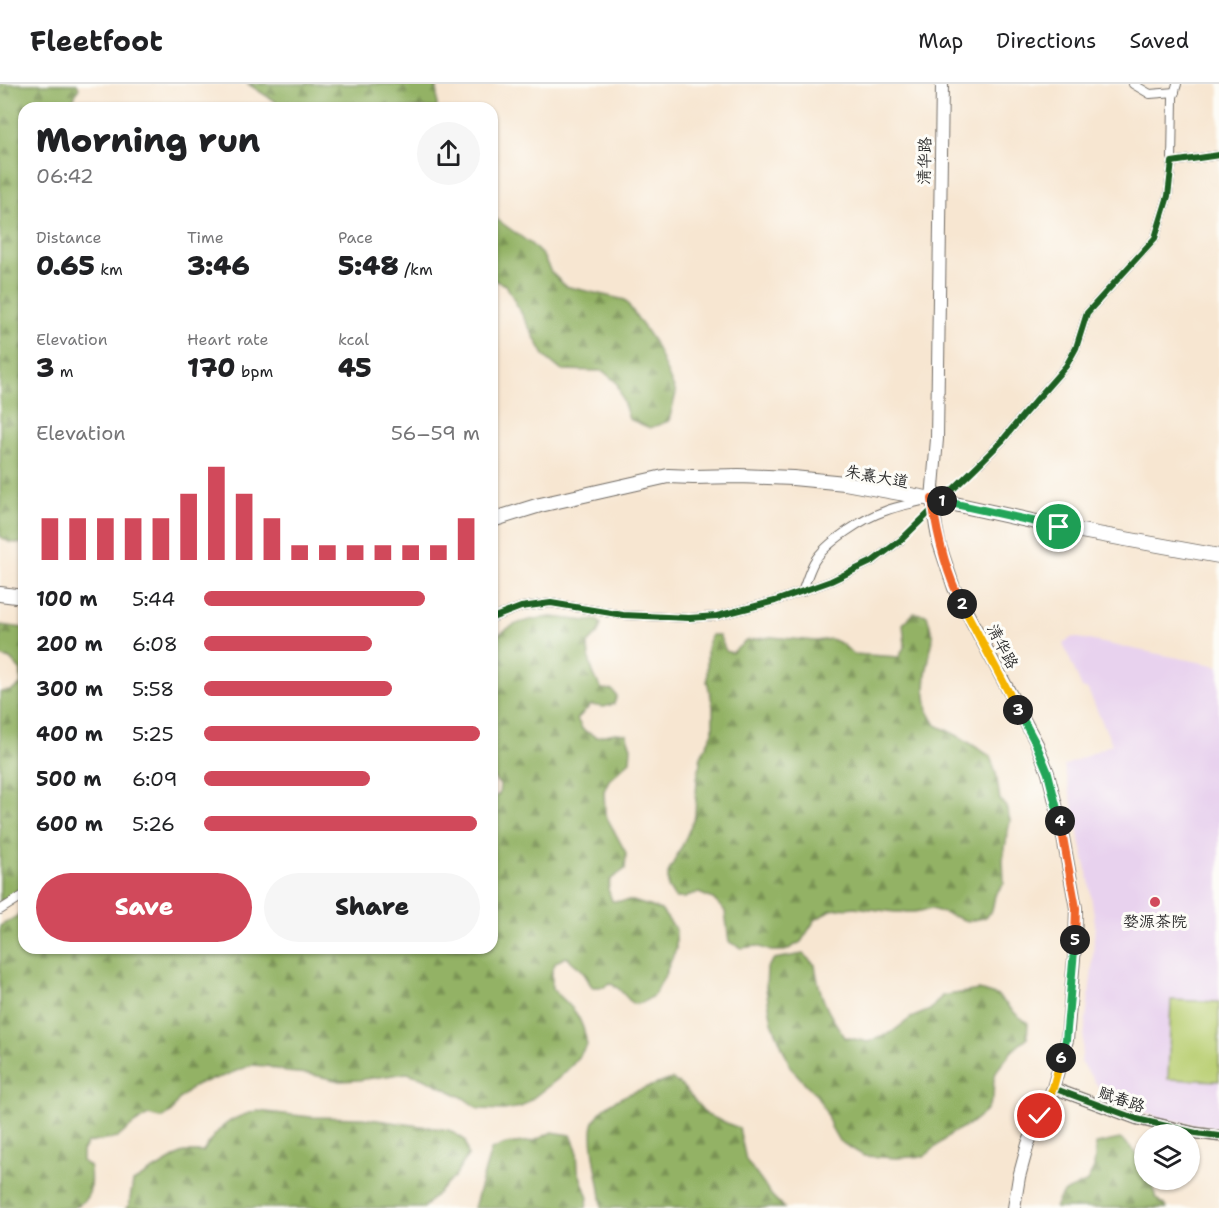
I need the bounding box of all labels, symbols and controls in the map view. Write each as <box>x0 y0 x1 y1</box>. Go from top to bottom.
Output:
text: Fleetfoot <box>30 22 163 60</box>
text: Map <box>918 27 963 55</box>
text: Directions <box>996 27 1096 55</box>
text: Saved <box>1129 27 1189 55</box>
text: Morning run <box>36 118 260 163</box>
button: share <box>417 122 480 185</box>
street label: 清华路 <box>914 137 935 185</box>
text: 06:42 <box>36 163 94 189</box>
text: Distance <box>36 227 102 248</box>
text: Time <box>187 227 224 248</box>
text: Pace <box>338 227 373 248</box>
text: 0.65 <box>36 248 95 283</box>
text: 3:46 <box>187 248 250 283</box>
text: 5:48 <box>338 248 399 283</box>
text: km <box>95 259 123 280</box>
text: /km <box>399 259 433 280</box>
text: Elevation <box>36 329 108 350</box>
text: Heart rate <box>187 329 269 350</box>
text: kcal <box>338 329 369 350</box>
text: 3 <box>36 350 54 385</box>
text: 170 <box>187 350 236 385</box>
text: 45 <box>338 350 372 385</box>
text: m <box>54 361 73 382</box>
text: bpm <box>236 361 273 382</box>
text: Elevation <box>36 420 126 446</box>
text: 56–59 m <box>391 420 480 446</box>
street label: 朱熹大道 <box>844 461 910 492</box>
pin: 1 <box>927 486 957 516</box>
text: 1 <box>938 490 946 511</box>
pin <box>1033 501 1084 552</box>
icon: arrive <box>1042 510 1075 543</box>
text: 100 m <box>36 586 98 612</box>
text: 5:44 <box>132 586 175 612</box>
pin: 2 <box>947 589 977 619</box>
text: 2 <box>956 593 968 614</box>
street label: 清华路 <box>982 620 1023 672</box>
text: 200 m <box>36 631 103 657</box>
text: 6:08 <box>132 631 178 657</box>
text: 300 m <box>36 676 103 702</box>
text: 5:58 <box>132 676 174 702</box>
pin: 3 <box>1003 695 1033 725</box>
text: 3 <box>1012 699 1024 720</box>
text: 400 m <box>36 721 103 747</box>
text: 5:25 <box>132 721 174 747</box>
text: 500 m <box>36 766 102 792</box>
text: 6:09 <box>132 766 178 792</box>
pin: 4 <box>1045 806 1075 836</box>
text: 4 <box>1054 810 1066 831</box>
text: 600 m <box>36 811 103 837</box>
text: 5:26 <box>132 811 175 837</box>
button: Save <box>36 873 252 942</box>
button: Share <box>264 873 480 942</box>
marker: 婺源茶院 <box>1148 895 1162 909</box>
place label: 婺源茶院 <box>1123 911 1187 932</box>
pin: 5 <box>1060 925 1090 955</box>
text: 5 <box>1070 929 1080 950</box>
pin: 6 <box>1046 1043 1076 1073</box>
text: 6 <box>1055 1047 1067 1068</box>
street label: 赋春路 <box>1096 1082 1148 1117</box>
pin <box>1014 1090 1065 1141</box>
icon: check <box>1023 1099 1056 1132</box>
map controls <box>1134 1124 1200 1190</box>
button: layers <box>1134 1124 1200 1190</box>

